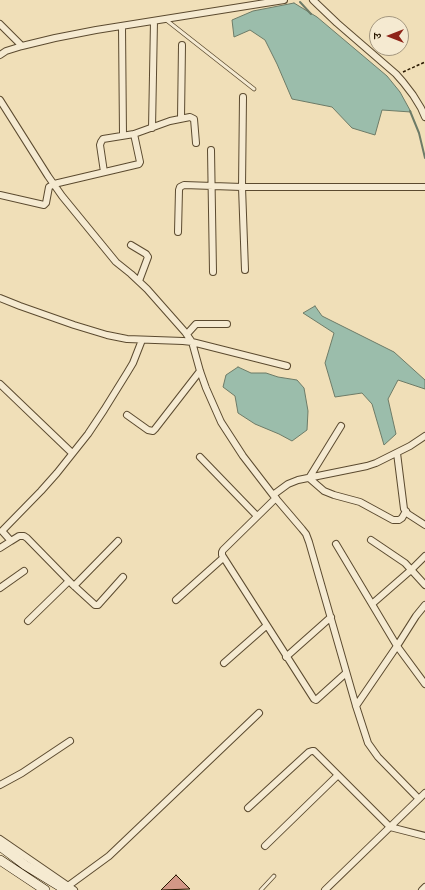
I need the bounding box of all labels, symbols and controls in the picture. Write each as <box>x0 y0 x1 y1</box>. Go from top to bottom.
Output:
north arrow <box>369 16 409 56</box>
text: उ <box>371 33 385 39</box>

